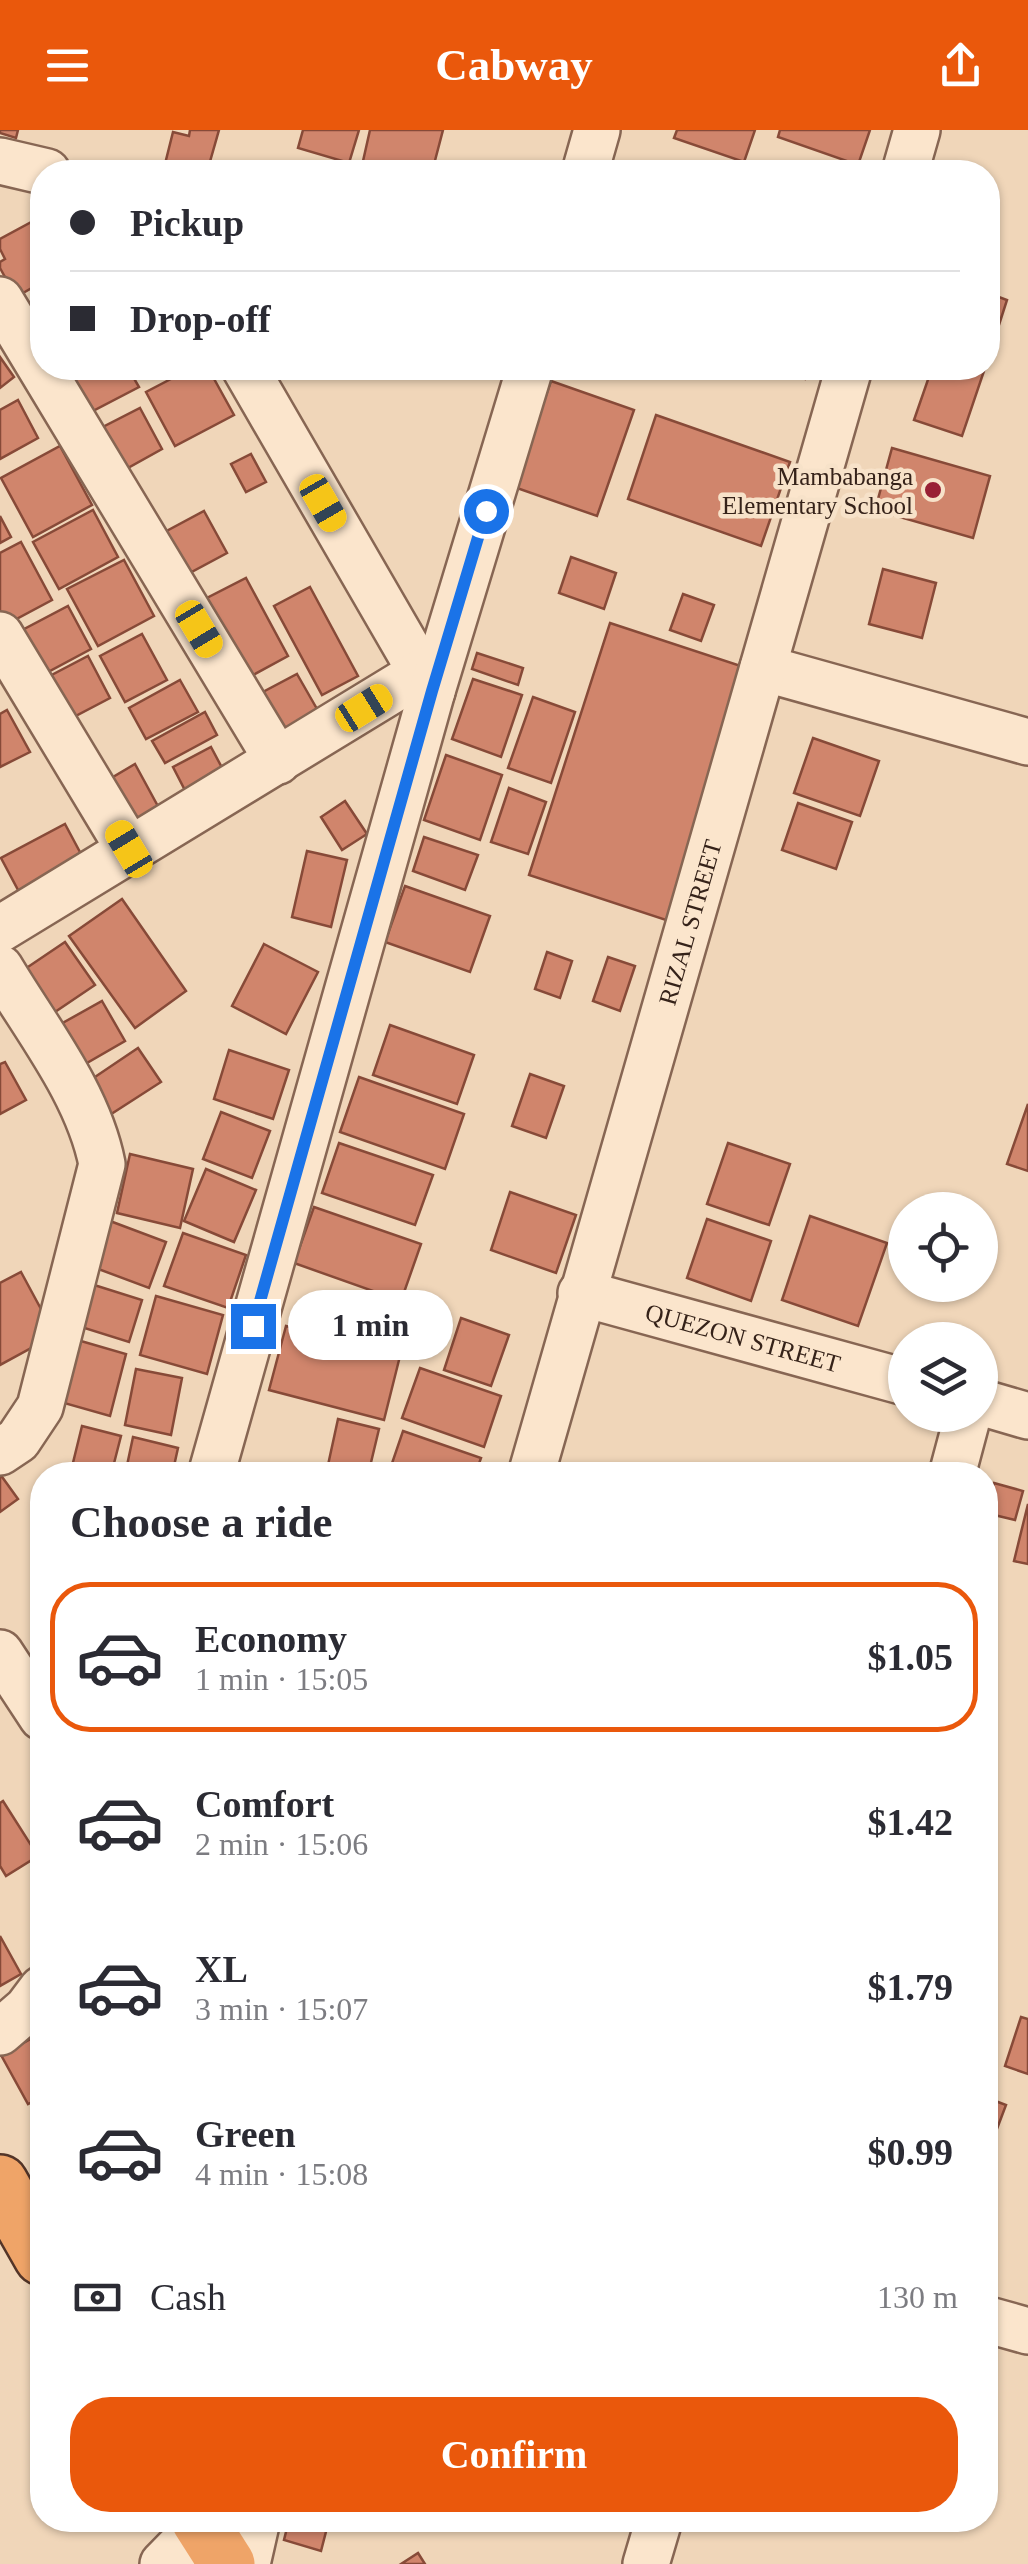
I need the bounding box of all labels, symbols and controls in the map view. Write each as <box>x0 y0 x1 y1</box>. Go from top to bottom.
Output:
icon: menu <box>40 38 95 93</box>
icon: share <box>933 38 988 93</box>
text: Cabway <box>435 40 593 90</box>
text: Pickup <box>130 202 244 244</box>
text: Drop-off <box>130 298 271 340</box>
place label: Mambabanga Elementary School <box>722 463 913 519</box>
car <box>295 470 351 536</box>
marker: Mambabanga Elementary School <box>922 479 944 501</box>
route start <box>464 489 509 534</box>
car <box>171 596 227 662</box>
car <box>331 679 397 737</box>
car <box>101 816 157 882</box>
street label: RIZAL STREET <box>653 837 726 1008</box>
map controls <box>888 1192 998 1432</box>
button: locate <box>888 1192 998 1302</box>
callout: 1 min <box>288 1291 453 1361</box>
street label: QUEZON STREET <box>643 1298 843 1377</box>
route end <box>231 1304 276 1349</box>
text: 1 min <box>332 1307 409 1343</box>
button: layers <box>888 1322 998 1432</box>
text: Choose a ride <box>70 1497 333 1547</box>
icon: car <box>75 1612 165 1702</box>
text: Economy <box>195 1618 347 1660</box>
text: $1.05 <box>868 1636 953 1678</box>
text: 1 min · 15:05 <box>195 1661 368 1697</box>
icon: car <box>75 1777 165 1867</box>
text: Comfort <box>195 1783 334 1825</box>
text: $1.42 <box>868 1801 953 1843</box>
text: 2 min · 15:06 <box>195 1826 368 1862</box>
icon: car <box>75 1942 165 2032</box>
text: XL <box>195 1948 248 1990</box>
text: $1.79 <box>868 1966 953 2008</box>
text: 3 min · 15:07 <box>195 1991 368 2027</box>
icon: car <box>75 2107 165 2197</box>
text: Green <box>195 2113 296 2155</box>
text: $0.99 <box>868 2131 953 2173</box>
text: 4 min · 15:08 <box>195 2156 368 2192</box>
icon: cash <box>70 2270 125 2325</box>
text: Cash <box>150 2276 226 2318</box>
text: 130 m <box>877 2279 958 2315</box>
button: Confirm <box>70 2397 958 2512</box>

